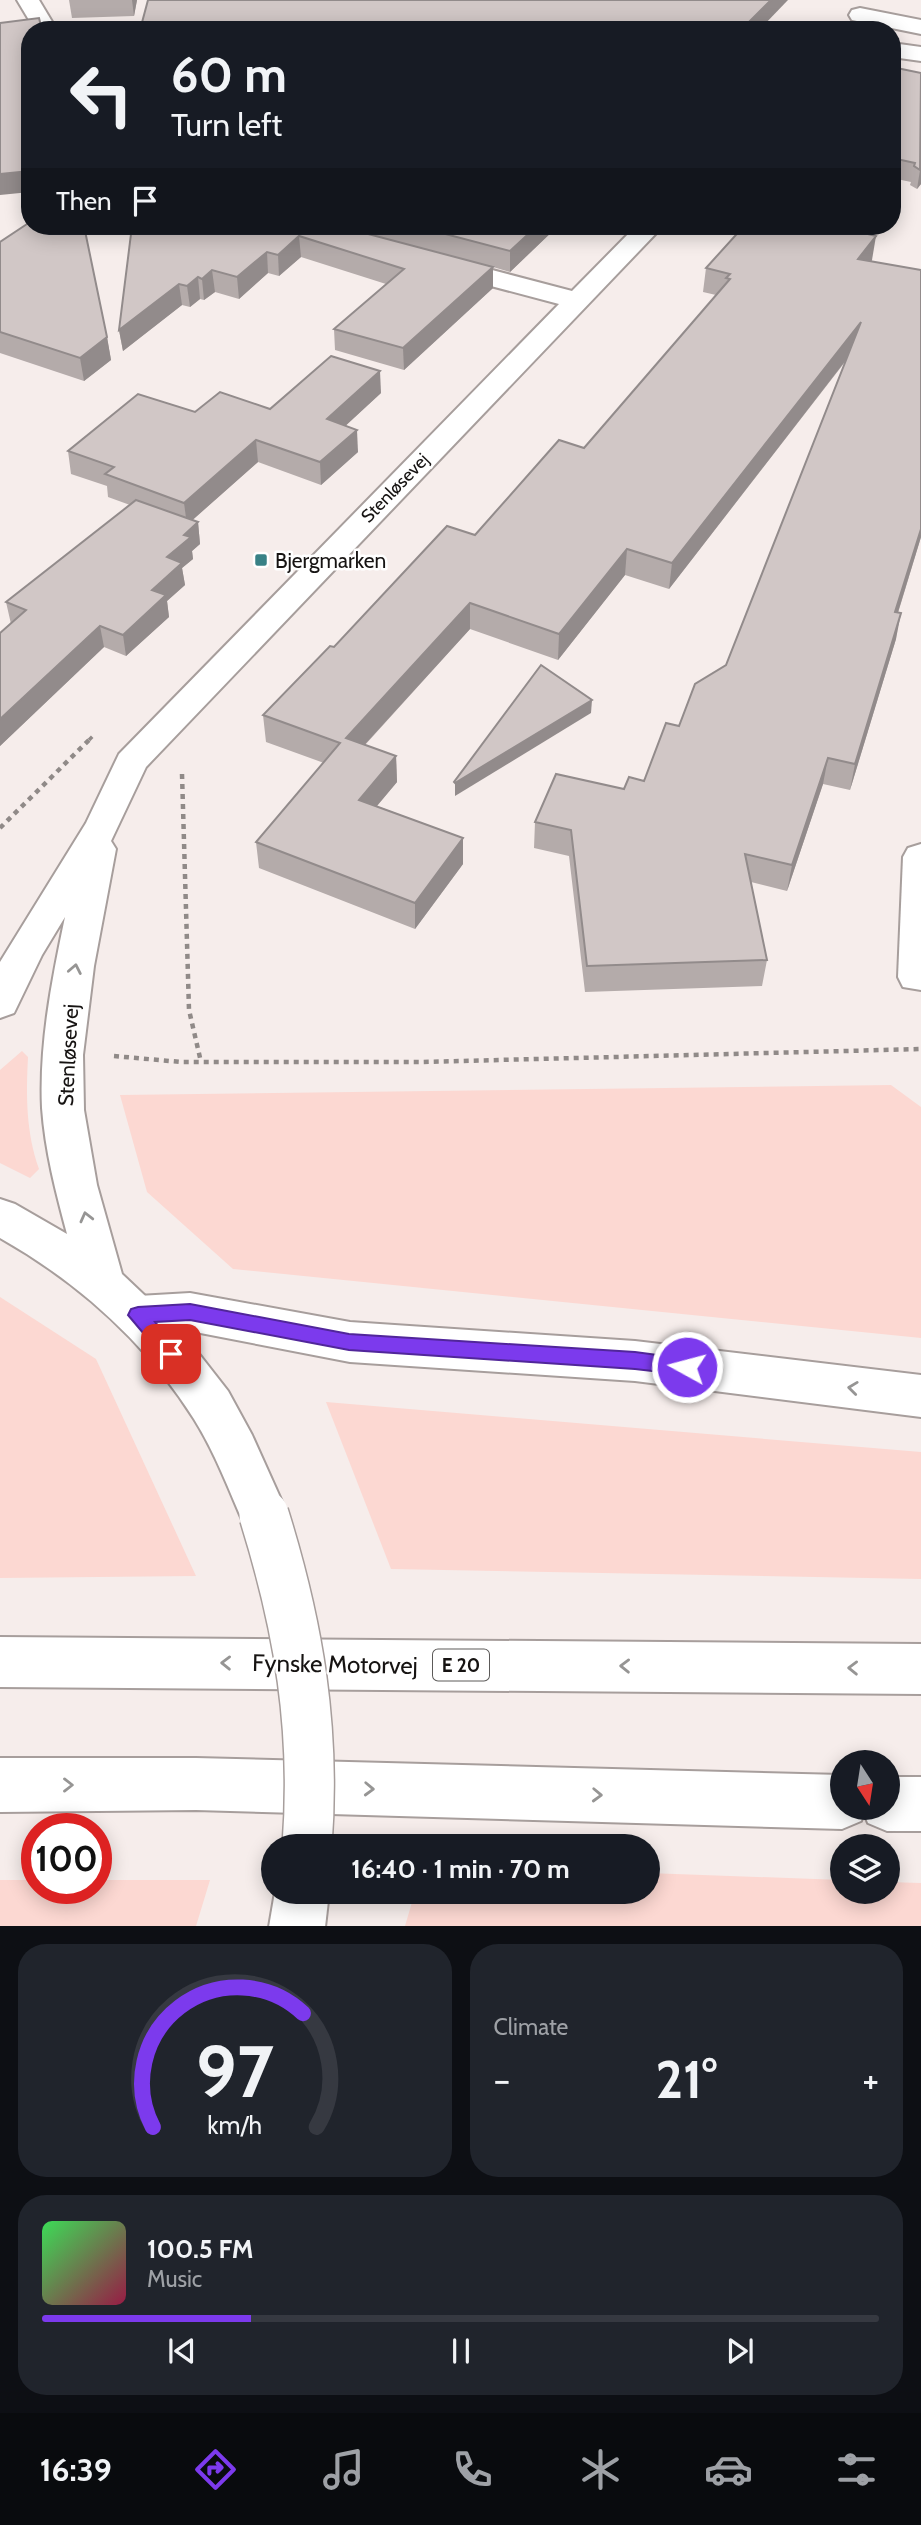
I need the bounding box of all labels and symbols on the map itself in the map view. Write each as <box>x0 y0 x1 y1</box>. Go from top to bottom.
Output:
street label: Stenløsevej <box>357 449 433 527</box>
place label: Bjergmarken <box>275 548 386 574</box>
marker: Bjergmarken <box>253 552 269 568</box>
one-way arrow <box>67 963 82 975</box>
street label: Stenløsevej <box>53 1003 84 1107</box>
one-way arrow <box>80 1211 94 1223</box>
pin <box>141 1324 201 1384</box>
position arrow <box>650 1330 724 1404</box>
one-way arrow <box>847 1380 859 1395</box>
street label: Fynske Motorvej <box>252 1648 418 1680</box>
road number: E 20 <box>433 1650 489 1680</box>
one-way arrow <box>221 1655 232 1670</box>
one-way arrow <box>620 1658 630 1674</box>
one-way arrow <box>847 1660 858 1676</box>
north arrow <box>830 1750 900 1820</box>
one-way arrow <box>63 1777 74 1793</box>
one-way arrow <box>364 1781 375 1797</box>
one-way arrow <box>591 1788 602 1803</box>
speed limit sign: 100 <box>21 1813 112 1904</box>

